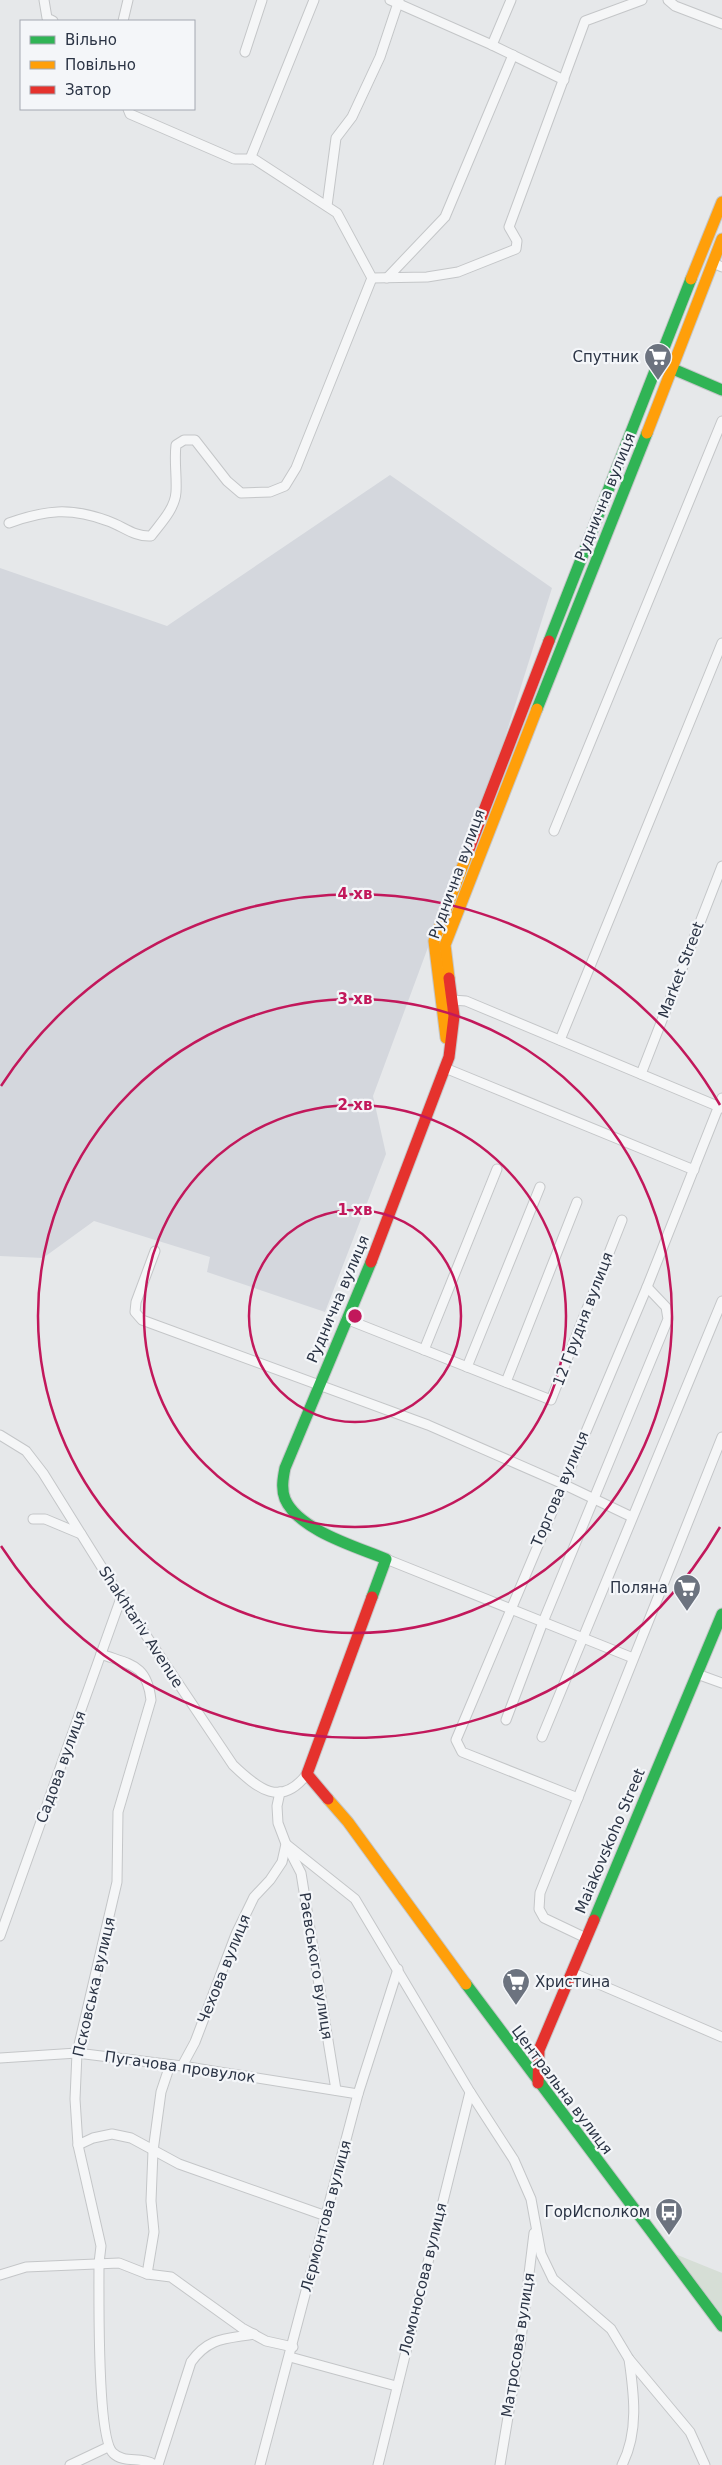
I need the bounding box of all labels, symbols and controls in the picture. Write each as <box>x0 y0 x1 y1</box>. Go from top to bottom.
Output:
legend <box>20 20 195 110</box>
text: Вільно <box>65 31 117 49</box>
text: Повільно <box>65 56 136 74</box>
text: Затор <box>65 81 111 99</box>
supermarket icon: Спутник <box>643 342 673 381</box>
place label: Спутник <box>572 348 639 366</box>
street label: Руднична вулиця <box>571 430 639 564</box>
street label: Руднична вулиця <box>425 807 489 941</box>
text: 4 хв <box>338 885 372 903</box>
street label: Market Street <box>654 919 708 1021</box>
text: 3 хв <box>338 990 372 1008</box>
text: 2 хв <box>338 1096 372 1114</box>
text: 1 хв <box>338 1201 372 1219</box>
street label: Руднична вулиця <box>303 1233 373 1365</box>
street label: 12 Грудня вулиця <box>549 1250 617 1388</box>
centre of rings <box>346 1307 364 1325</box>
street label: Торгова вулиця <box>527 1428 593 1551</box>
street label: Shakhtariv Avenue <box>95 1563 187 1691</box>
supermarket icon: Поляна <box>672 1573 702 1612</box>
place label: Поляна <box>610 1579 668 1597</box>
street label: Садова вулиця <box>32 1708 90 1826</box>
street label: Maiakovskoho Street <box>571 1766 649 1916</box>
street label: Раєвського вулиця <box>295 1891 337 2041</box>
street label: Чехова вулиця <box>194 1912 254 2026</box>
street label: Псковська вулиця <box>69 1915 119 2059</box>
supermarket icon: Христина <box>501 1967 531 2006</box>
place label: Христина <box>535 1973 610 1991</box>
street label: Центральна вулиця <box>508 2022 616 2158</box>
street label: Пугачова провулок <box>103 2048 257 2086</box>
street label: Лєрмонтова вулиця <box>297 2138 355 2294</box>
bus stop icon: ГорИсполком <box>654 2197 684 2236</box>
street label: Ломоносова вулиця <box>395 2201 451 2357</box>
place label: ГорИсполком <box>545 2203 650 2221</box>
street label: Матросова вулиця <box>498 2271 538 2419</box>

